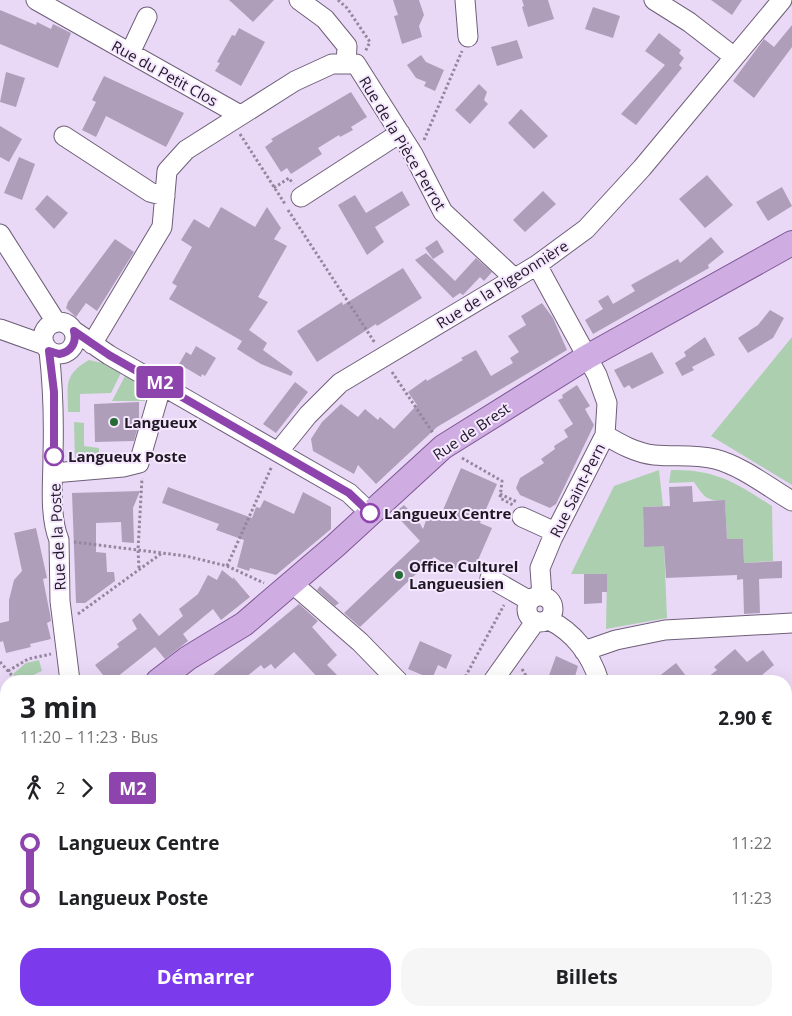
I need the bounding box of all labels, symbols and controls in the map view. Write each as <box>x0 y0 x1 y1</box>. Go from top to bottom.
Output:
street label: Rue du Petit Clos <box>108 36 222 110</box>
street label: Rue de la Pièce Perrot <box>355 72 451 214</box>
street label: Rue de la Pigeonnière <box>432 235 572 333</box>
line badge: M2 <box>138 366 182 398</box>
text: M2 <box>146 370 174 394</box>
street label: Rue de Brest <box>429 398 513 464</box>
place label: Langueux <box>124 412 197 432</box>
marker: Langueux <box>108 416 120 428</box>
street label: Rue Saint-Pern <box>545 439 609 541</box>
marker: Langueux Poste <box>44 446 64 466</box>
place label: Langueux Poste <box>68 446 187 466</box>
street label: Rue de la Poste <box>44 483 70 591</box>
marker: Langueux Centre <box>360 503 380 523</box>
place label: Langueux Centre <box>384 503 512 523</box>
place label: Office Culturel Langueusien <box>409 556 518 593</box>
marker: Office Culturel Langueusien <box>393 569 405 581</box>
text: 3 min <box>20 688 98 726</box>
text: 2.90 € <box>718 705 772 731</box>
text: 11:20 – 11:23 · Bus <box>20 726 158 748</box>
icon: walk <box>20 774 48 802</box>
icon: forward <box>73 774 101 802</box>
text: M2 <box>119 776 146 800</box>
text: 2 <box>56 777 65 799</box>
text: Langueux Centre <box>58 830 219 856</box>
text: 11:22 <box>731 832 772 854</box>
text: Langueux Poste <box>58 885 208 911</box>
text: 11:23 <box>731 887 772 909</box>
button: Démarrer <box>20 948 391 1006</box>
button: Billets <box>401 948 772 1006</box>

